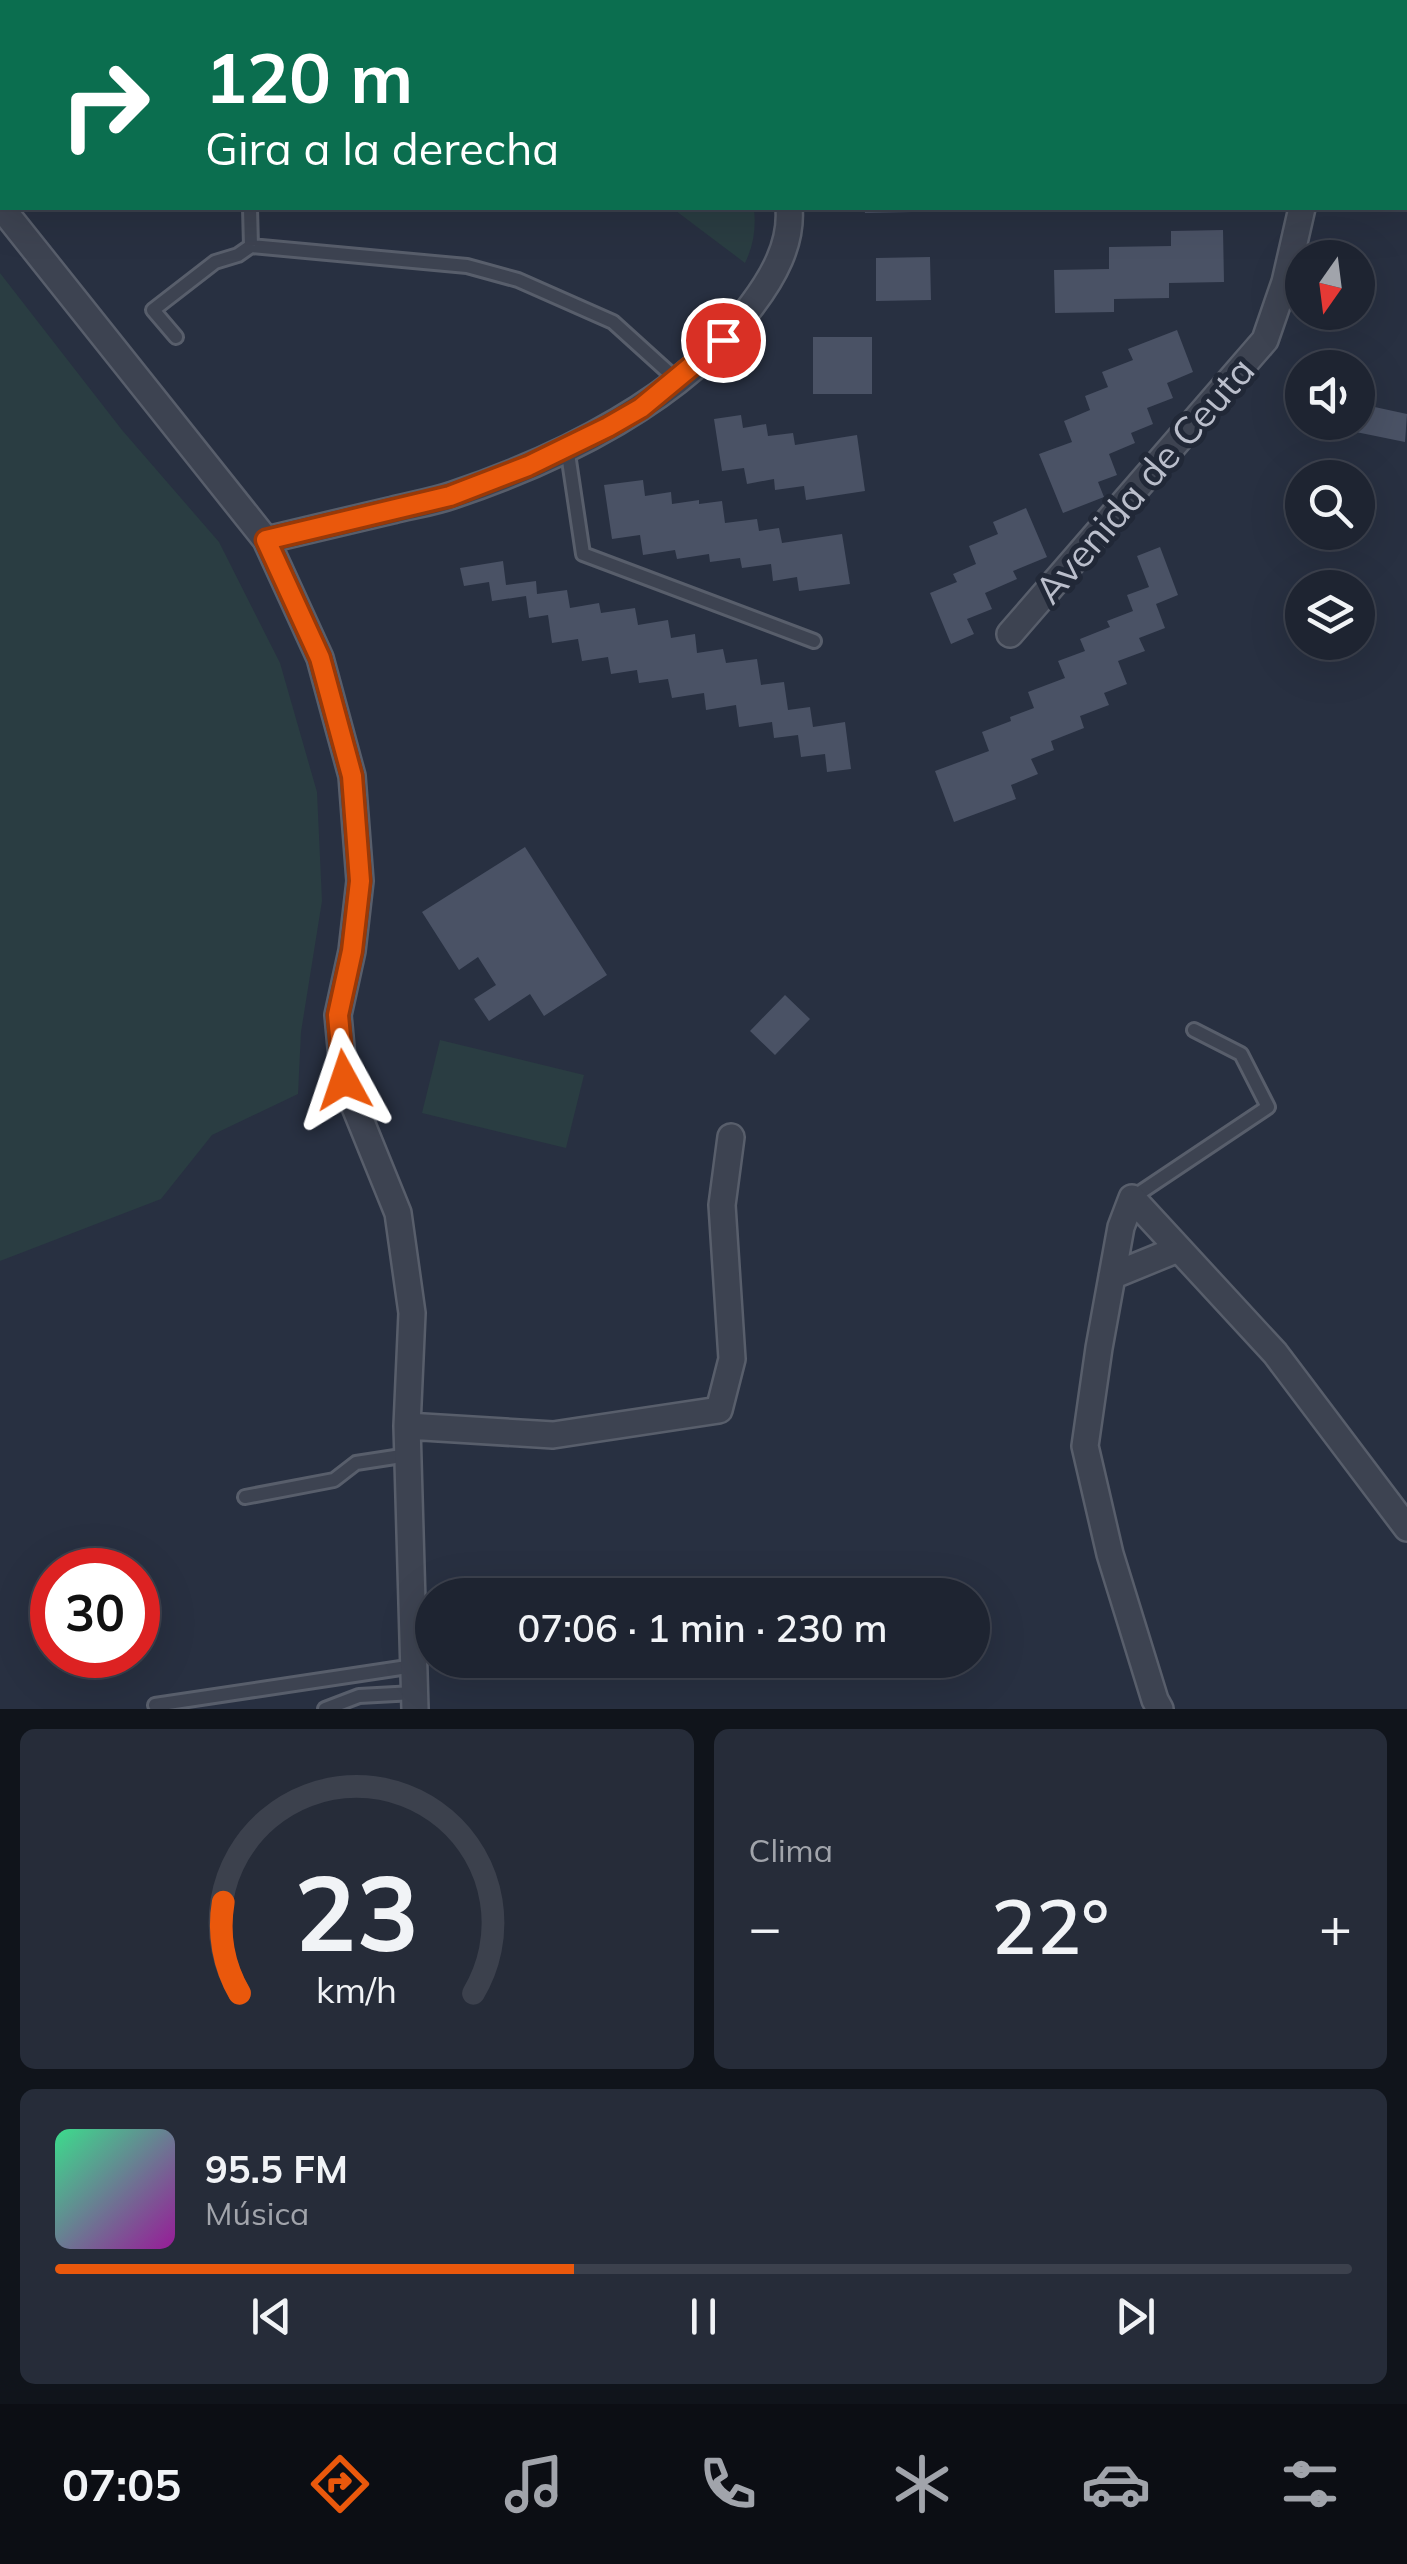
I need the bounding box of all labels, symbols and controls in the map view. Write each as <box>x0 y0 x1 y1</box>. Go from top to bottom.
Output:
text: 120 m <box>205 33 413 121</box>
icon: right <box>40 40 170 170</box>
text: Gira a la derecha <box>205 120 559 176</box>
north arrow <box>1285 240 1375 330</box>
map controls <box>1285 240 1375 660</box>
pin <box>681 298 766 383</box>
icon: arrive <box>696 313 751 368</box>
street label: Avenida de Ceuta <box>1024 347 1264 613</box>
button: sound <box>1285 350 1375 440</box>
button: search <box>1285 460 1375 550</box>
button: layers <box>1285 570 1375 660</box>
position arrow <box>292 1028 396 1132</box>
speed limit sign: 30 <box>30 1548 160 1678</box>
text: 07:06 · 1 min · 230 m <box>517 1604 888 1652</box>
text: Clima <box>749 1830 833 1870</box>
text: 23 <box>294 1846 419 1977</box>
text: 22° <box>991 1879 1109 1973</box>
text: − <box>749 1892 782 1961</box>
text: + <box>1319 1892 1352 1961</box>
text: km/h <box>316 1967 397 2012</box>
text: 95.5 FM <box>205 2145 348 2193</box>
text: Música <box>205 2193 309 2233</box>
icon: previous <box>244 2289 299 2344</box>
icon: pause <box>676 2289 731 2344</box>
icon: next <box>1108 2289 1163 2344</box>
icon: directions <box>305 2449 375 2519</box>
icon: music <box>499 2449 569 2519</box>
icon: phone <box>693 2449 763 2519</box>
icon: climate <box>887 2449 957 2519</box>
icon: car <box>1081 2449 1151 2519</box>
icon: filters <box>1275 2449 1345 2519</box>
text: 07:05 <box>62 2456 181 2512</box>

